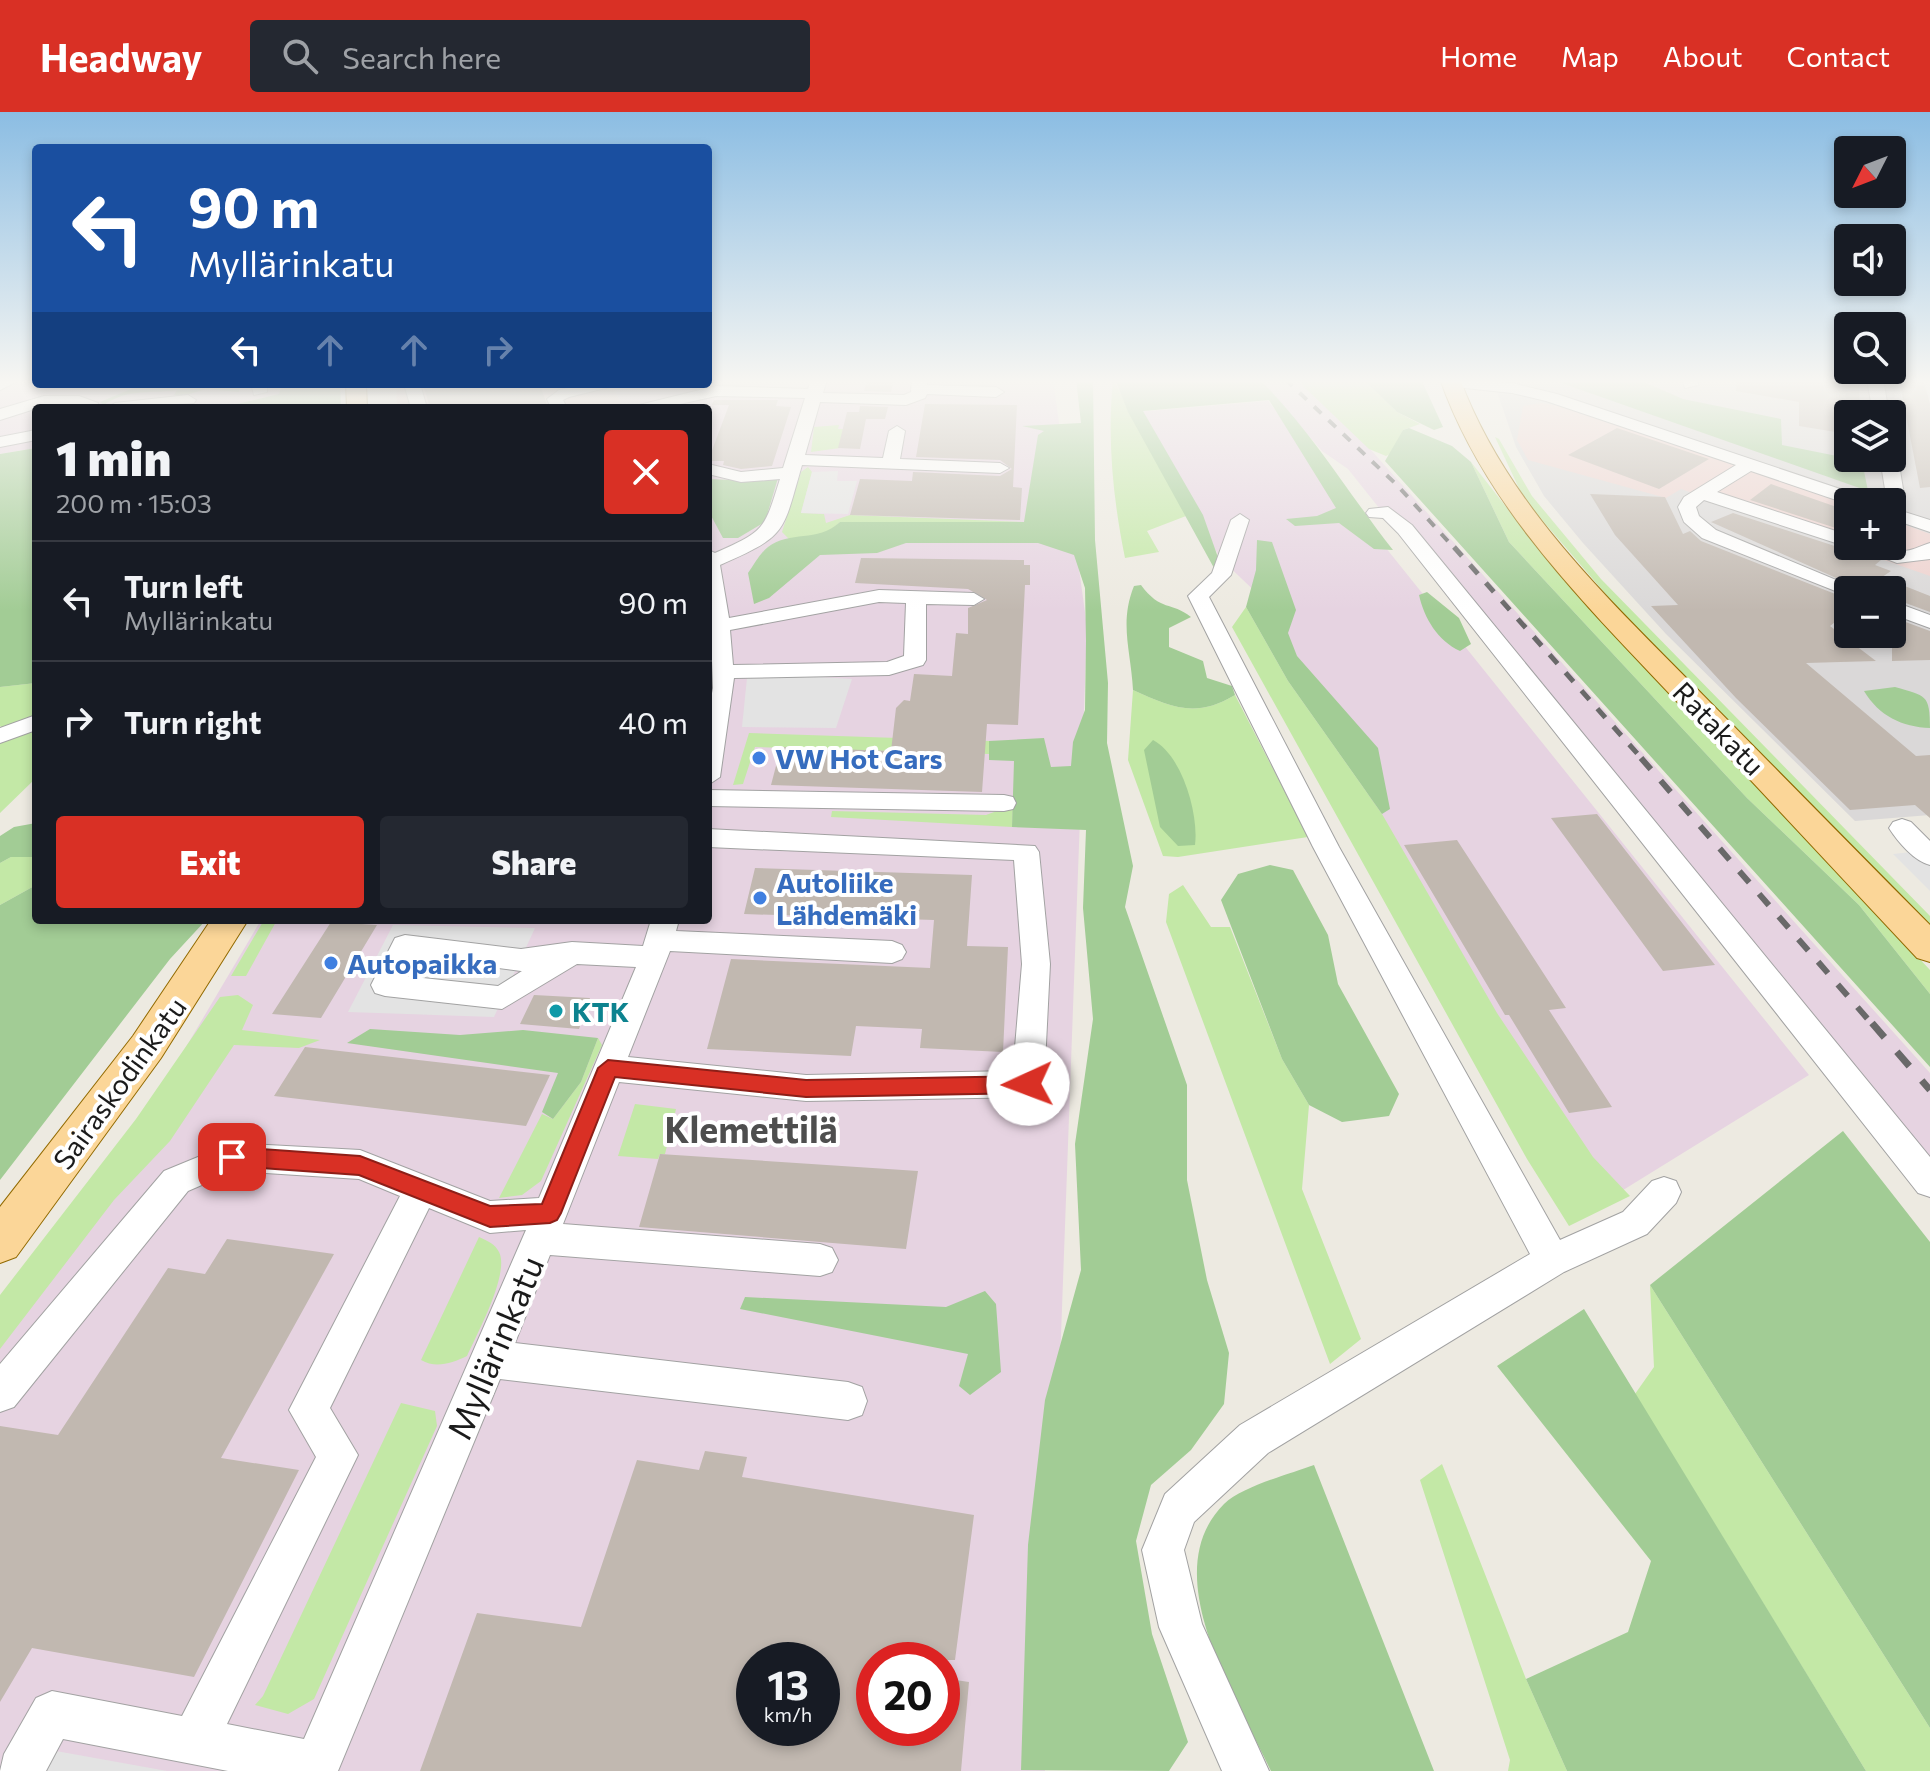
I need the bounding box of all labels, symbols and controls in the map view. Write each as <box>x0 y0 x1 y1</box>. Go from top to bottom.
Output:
search box <box>250 20 810 92</box>
text: Headway <box>40 33 202 80</box>
icon: search <box>278 34 322 78</box>
text: Search here <box>342 38 501 75</box>
text: Home <box>1440 39 1517 73</box>
text: Map <box>1561 39 1619 73</box>
text: About <box>1663 39 1743 73</box>
text: Contact <box>1787 39 1890 73</box>
north arrow <box>1834 136 1906 208</box>
map controls <box>1834 136 1906 648</box>
text: 90 m <box>188 171 319 240</box>
icon: left <box>56 176 160 280</box>
button: sound <box>1834 224 1906 296</box>
text: Myllärinkatu <box>188 240 394 284</box>
button: search <box>1834 312 1906 384</box>
icon: left <box>224 328 268 372</box>
icon: ahead <box>308 328 352 372</box>
icon: ahead <box>392 328 436 372</box>
icon: right <box>476 328 520 372</box>
button: layers <box>1834 400 1906 472</box>
text: 1 min <box>56 427 171 486</box>
button: close <box>604 430 688 514</box>
text: 200 m · 15:03 <box>56 487 212 518</box>
button: + <box>1834 488 1906 560</box>
text: Turn left <box>124 567 243 604</box>
button: − <box>1834 576 1906 648</box>
icon: left <box>56 579 100 623</box>
text: 90 m <box>618 583 688 620</box>
text: Myllärinkatu <box>124 604 273 635</box>
street label: Ratakatu <box>1666 674 1772 782</box>
icon: right <box>56 699 100 743</box>
text: Turn right <box>124 703 261 740</box>
text: 40 m <box>619 703 688 740</box>
place label: VW Hot Cars <box>775 741 942 775</box>
marker: VW Hot Cars <box>750 749 768 767</box>
button: Exit <box>56 816 364 908</box>
button: Share <box>380 816 688 908</box>
place label: Autoliike Lähdemäki <box>776 865 917 931</box>
marker: Autoliike Lähdemäki <box>751 889 769 907</box>
place label: Autopaikka <box>347 946 497 980</box>
marker: Autopaikka <box>322 954 340 972</box>
street label: Sairaskodinkatu <box>45 990 193 1176</box>
place label: KTK <box>572 994 630 1028</box>
marker: KTK <box>547 1002 565 1020</box>
position arrow <box>986 1042 1070 1126</box>
district label: Klemettilä <box>664 1106 838 1150</box>
pin <box>198 1123 266 1191</box>
icon: arrive <box>210 1135 254 1179</box>
street label: Myllärinkatu <box>437 1249 551 1445</box>
speed limit sign: 20 <box>856 1642 960 1746</box>
text: 13 <box>767 1659 809 1708</box>
text: km/h <box>764 1702 812 1726</box>

